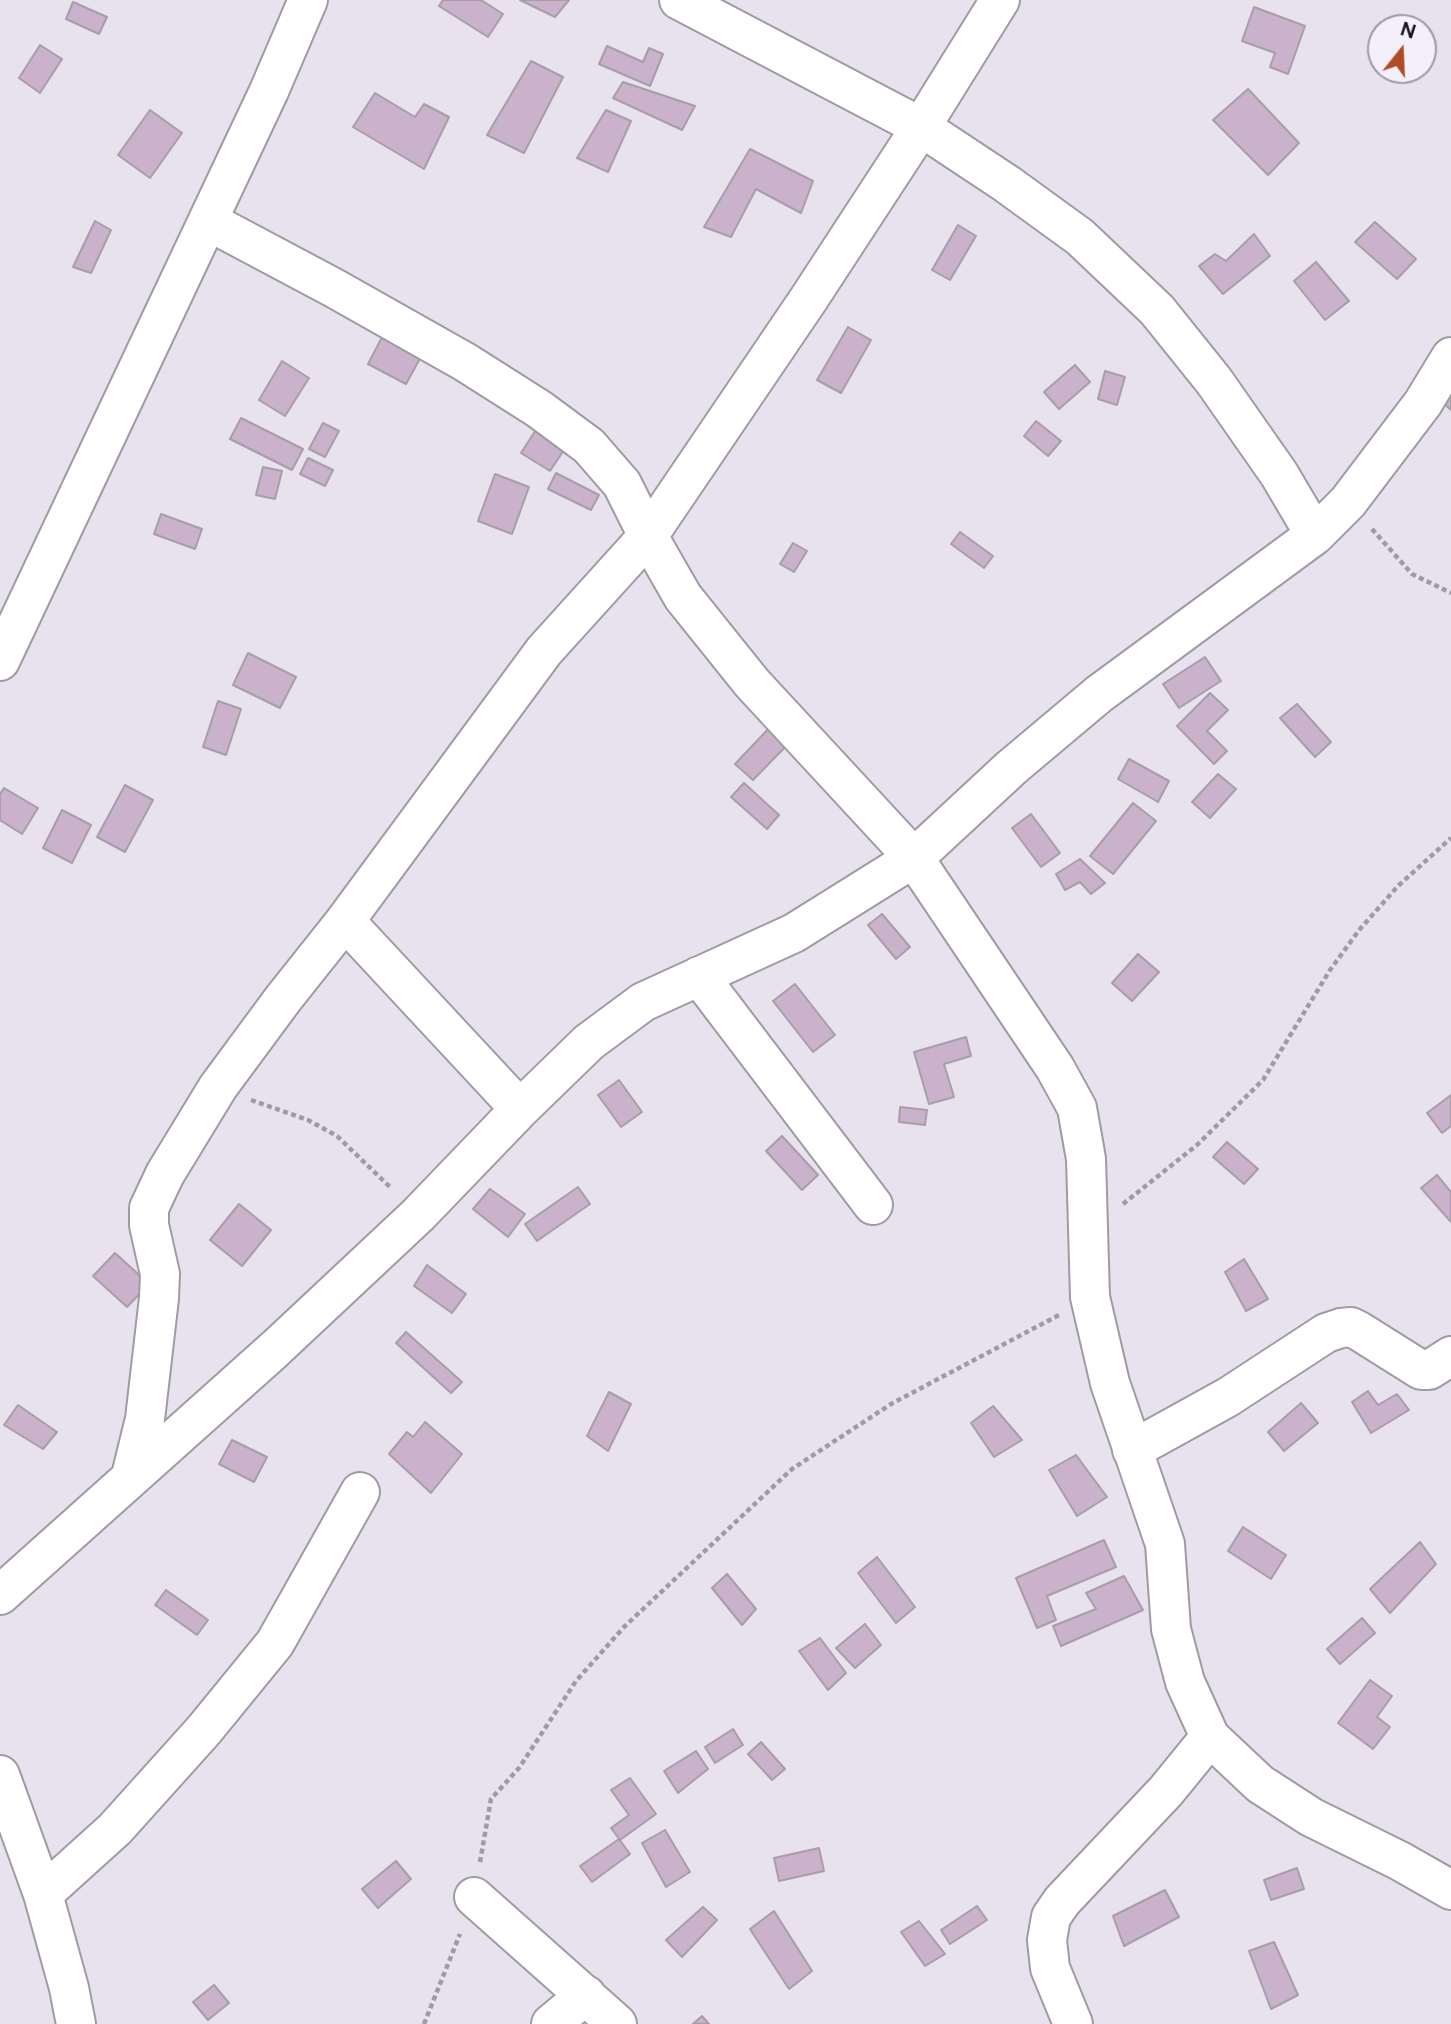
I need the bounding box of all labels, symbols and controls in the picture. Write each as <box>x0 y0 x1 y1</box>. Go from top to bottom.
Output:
north arrow <box>1367 14 1437 84</box>
text: N <box>1397 17 1419 44</box>

